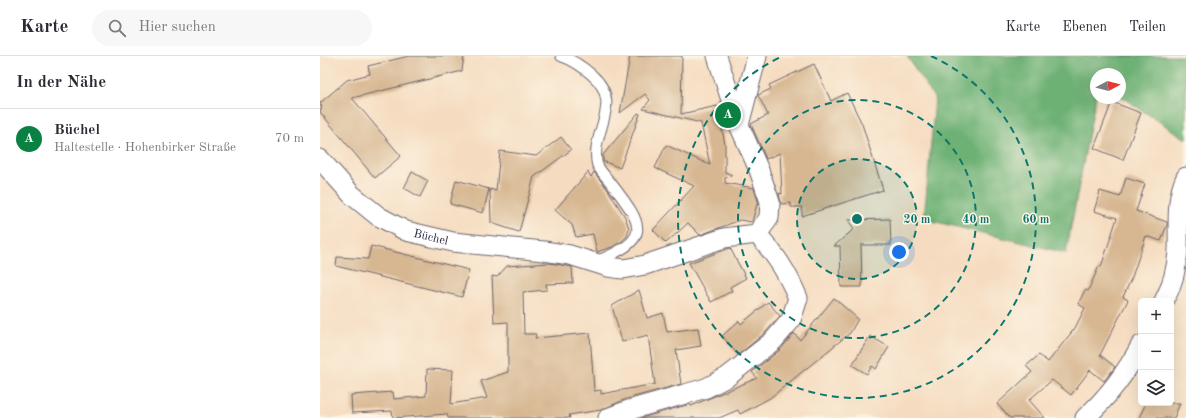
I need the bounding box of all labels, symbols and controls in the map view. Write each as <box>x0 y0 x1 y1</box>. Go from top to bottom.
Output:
search box <box>92 10 372 46</box>
icon: search <box>106 17 128 39</box>
text: Karte <box>20 18 68 37</box>
text: Hier suchen <box>138 20 216 35</box>
text: Karte <box>1006 20 1040 34</box>
text: Ebenen <box>1062 20 1107 34</box>
text: Teilen <box>1129 20 1166 34</box>
north arrow <box>1090 68 1126 104</box>
text: In der Nähe <box>16 74 106 91</box>
pin: A <box>715 100 741 130</box>
text: Büchel <box>54 123 100 138</box>
text: A <box>24 132 34 145</box>
text: 70 m <box>275 132 304 145</box>
text: Haltestelle · Hohenbirker Straße <box>54 141 236 154</box>
centre of rings <box>850 212 864 226</box>
text: 20 m <box>904 214 931 226</box>
text: 40 m <box>963 214 990 226</box>
text: 60 m <box>1023 214 1050 226</box>
street label: Büchel <box>412 228 449 248</box>
your location <box>889 242 909 262</box>
map controls <box>1138 298 1174 406</box>
button: + <box>1138 298 1174 334</box>
button: − <box>1138 334 1174 370</box>
button: layers <box>1138 370 1174 406</box>

